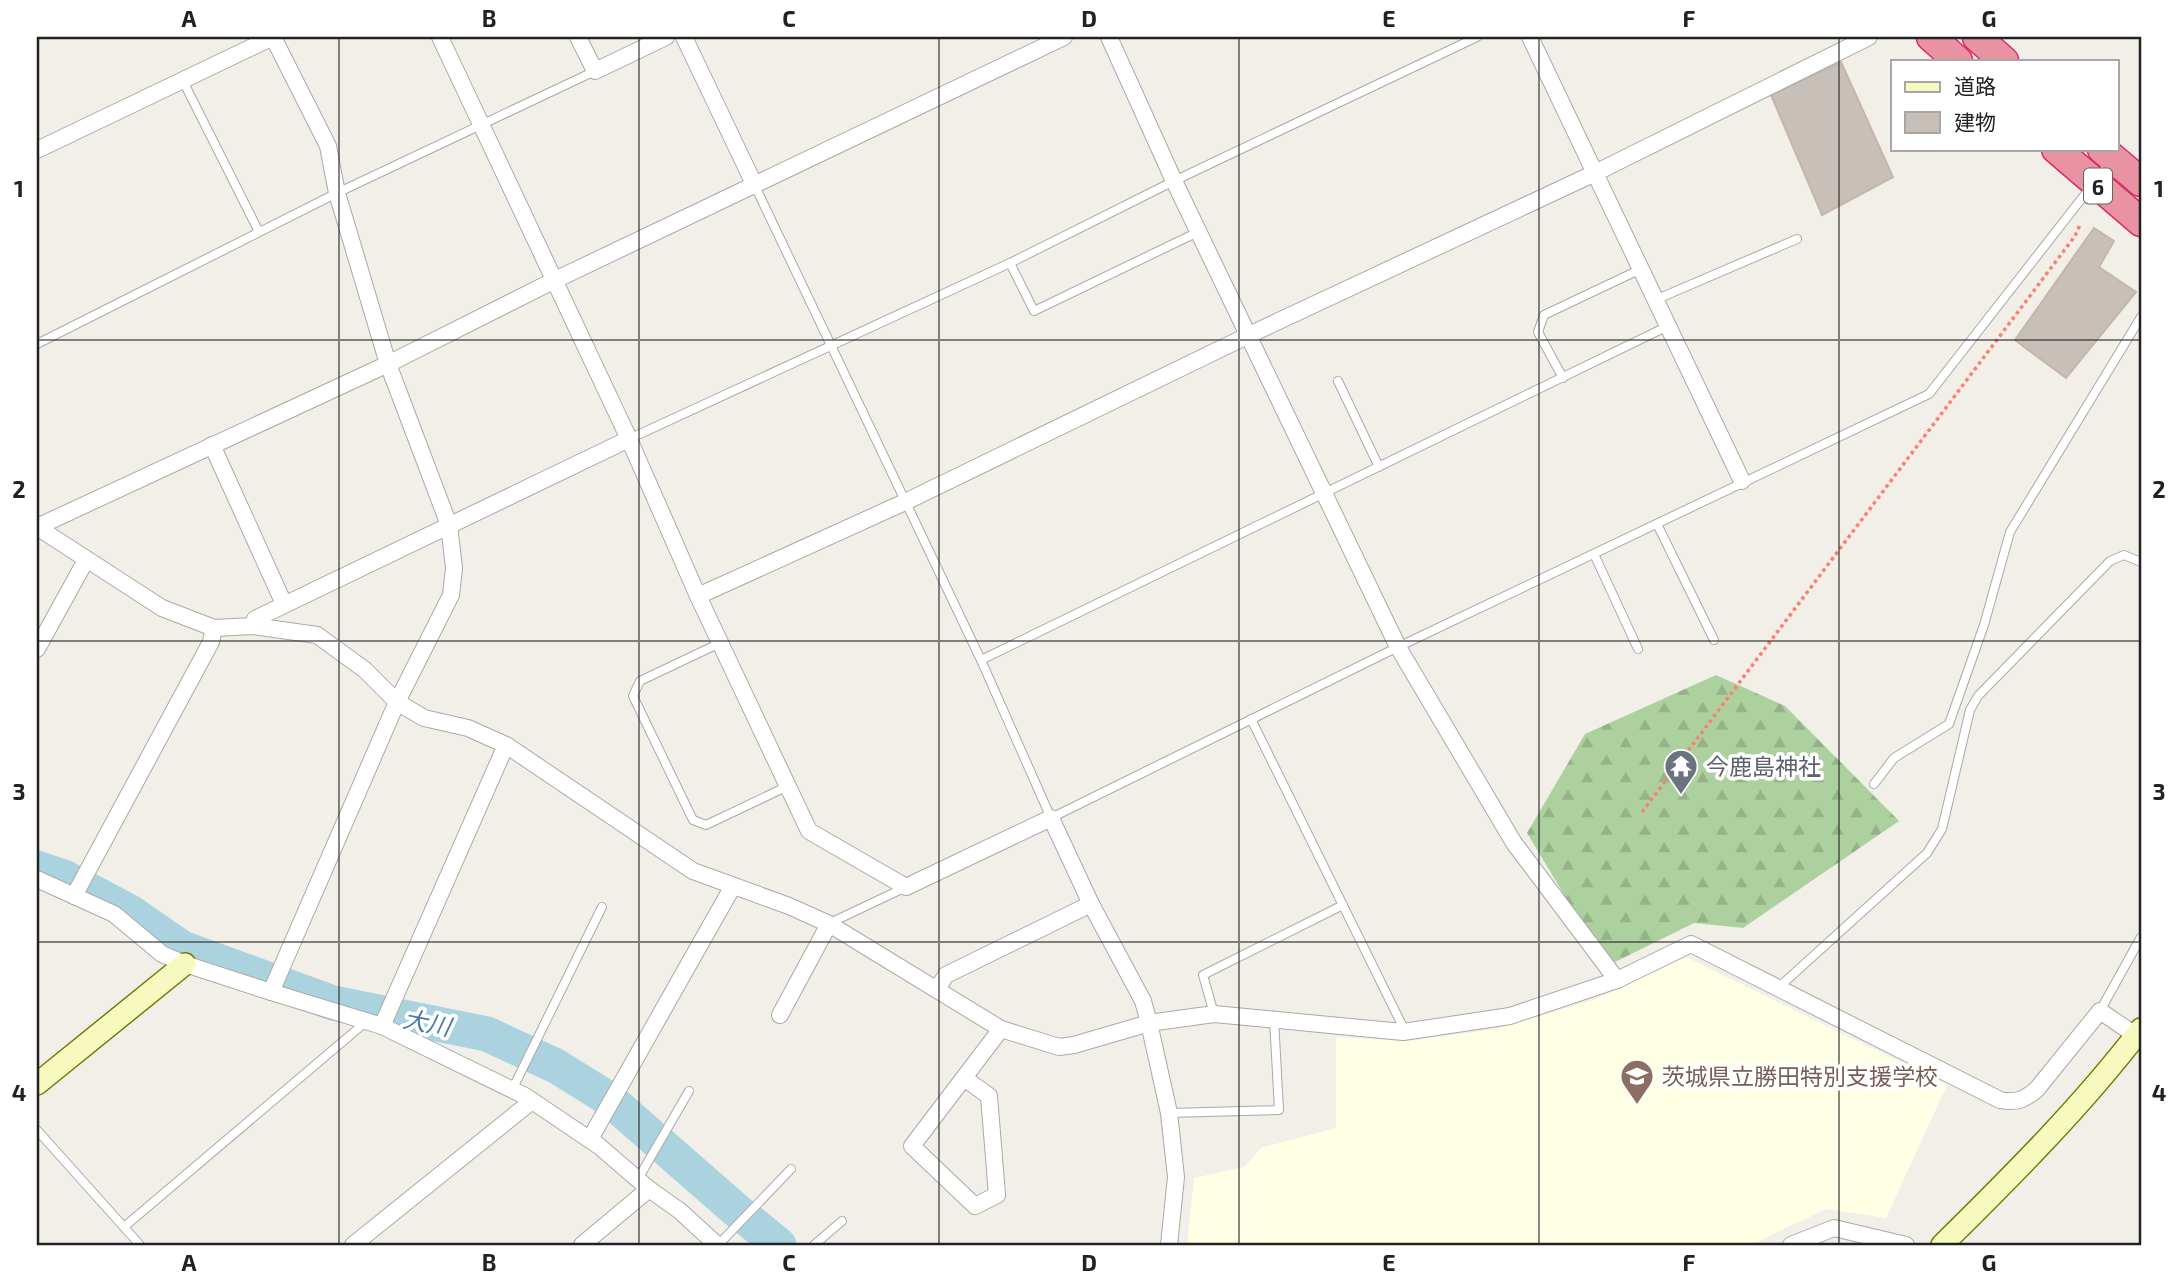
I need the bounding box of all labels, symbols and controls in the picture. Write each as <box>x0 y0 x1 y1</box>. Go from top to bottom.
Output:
text: A <box>181 4 197 32</box>
text: B <box>482 4 496 32</box>
text: C <box>782 4 796 32</box>
text: D <box>1081 4 1097 32</box>
text: E <box>1382 4 1396 32</box>
text: F <box>1683 4 1696 32</box>
text: G <box>1982 4 1996 32</box>
legend <box>1891 60 2118 150</box>
text: 道路 <box>1954 73 1996 98</box>
text: 建物 <box>1954 109 1996 134</box>
road number: 6 <box>2084 168 2112 204</box>
text: 1 <box>14 174 24 202</box>
text: 1 <box>2154 174 2164 202</box>
text: 2 <box>12 475 26 503</box>
text: 2 <box>2152 475 2166 503</box>
temple icon: 今鹿島神社 <box>1662 747 1700 796</box>
place label: 今鹿島神社 <box>1706 752 1821 780</box>
text: 3 <box>12 777 26 805</box>
text: 3 <box>2152 777 2166 805</box>
water label: 大川 <box>401 1003 456 1041</box>
school or university icon: 茨城県立勝田特別支援学校 <box>1618 1057 1656 1106</box>
place label: 茨城県立勝田特別支援学校 <box>1662 1062 1938 1090</box>
text: 4 <box>12 1078 26 1106</box>
text: 4 <box>2152 1078 2166 1106</box>
text: A <box>181 1248 197 1276</box>
text: B <box>482 1248 496 1276</box>
text: C <box>782 1248 796 1276</box>
text: D <box>1081 1248 1097 1276</box>
text: E <box>1382 1248 1396 1276</box>
text: F <box>1683 1248 1696 1276</box>
text: G <box>1982 1248 1996 1276</box>

